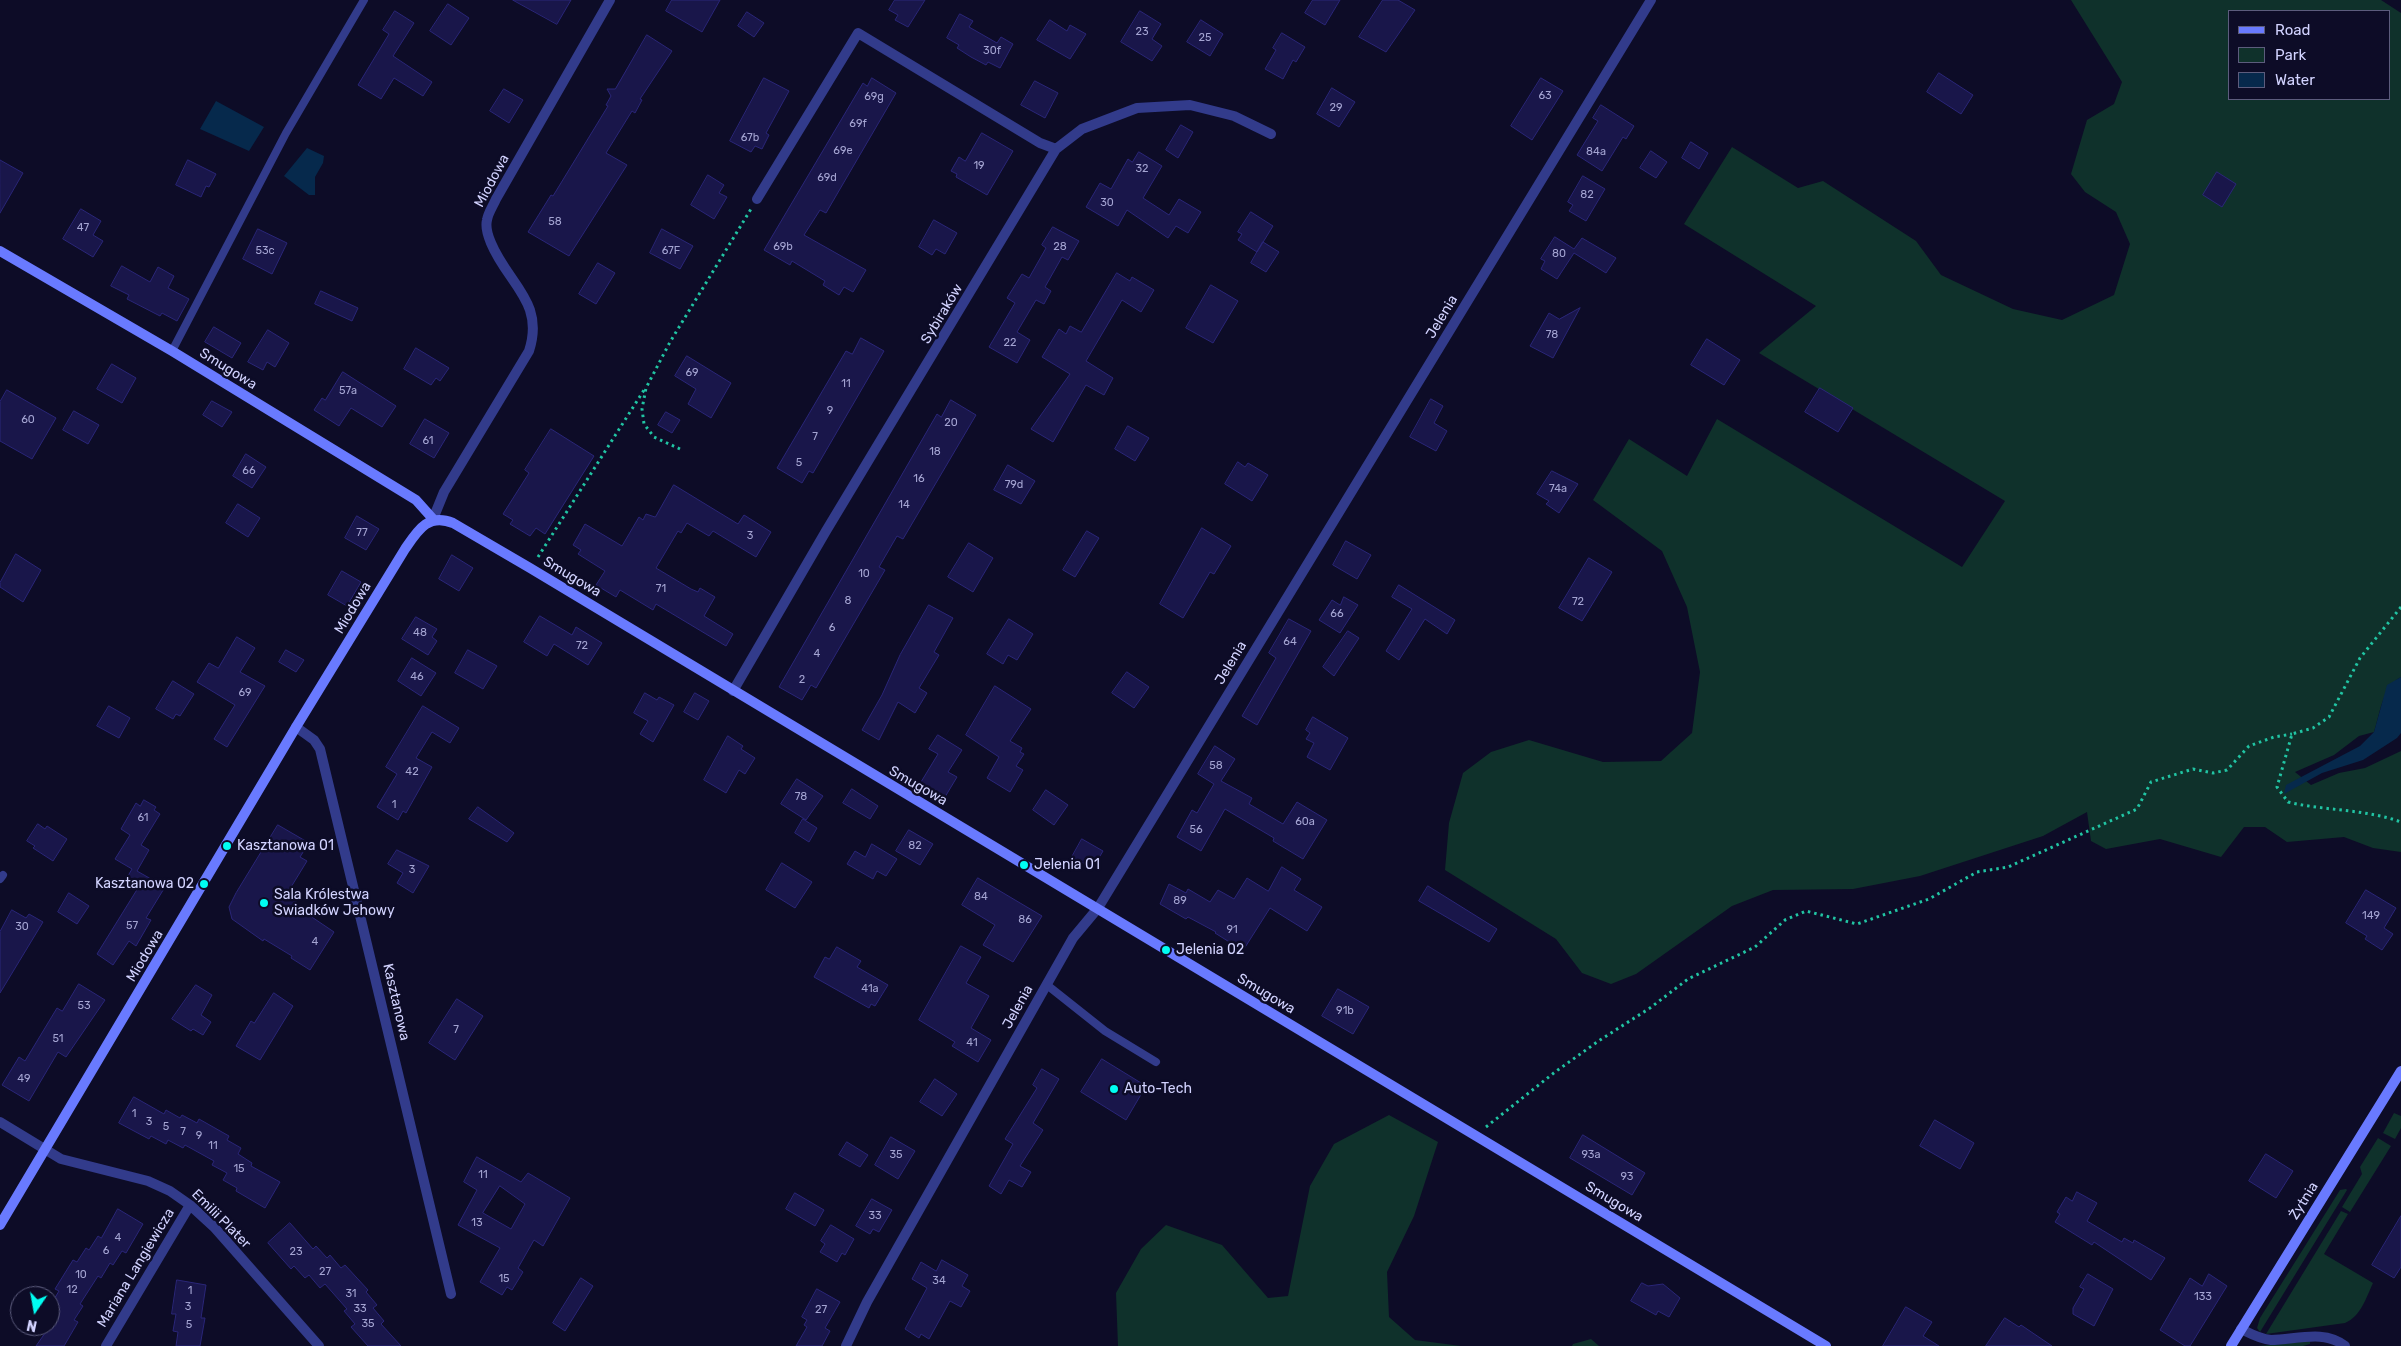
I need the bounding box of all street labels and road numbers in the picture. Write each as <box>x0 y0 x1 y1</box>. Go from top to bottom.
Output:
street label: Miodowa <box>471 152 513 210</box>
street label: Sybiraków <box>918 281 966 347</box>
street label: Jelenia <box>1423 292 1461 342</box>
street label: Smugowa <box>196 345 260 393</box>
street label: Smugowa <box>540 553 604 601</box>
street label: Miodowa <box>331 579 375 637</box>
street label: Jelenia <box>1212 638 1250 688</box>
street label: Smugowa <box>886 763 950 809</box>
street label: Miodowa <box>123 927 167 985</box>
street label: Kasztanowa <box>379 962 413 1042</box>
street label: Smugowa <box>1234 970 1298 1018</box>
street label: Jelenia <box>999 982 1037 1032</box>
street label: Smugowa <box>1582 1178 1646 1226</box>
street label: Żytnia <box>2286 1179 2322 1223</box>
street label: Emilii Plater <box>188 1186 254 1252</box>
street label: Mariana Langiewicza <box>94 1206 178 1330</box>

